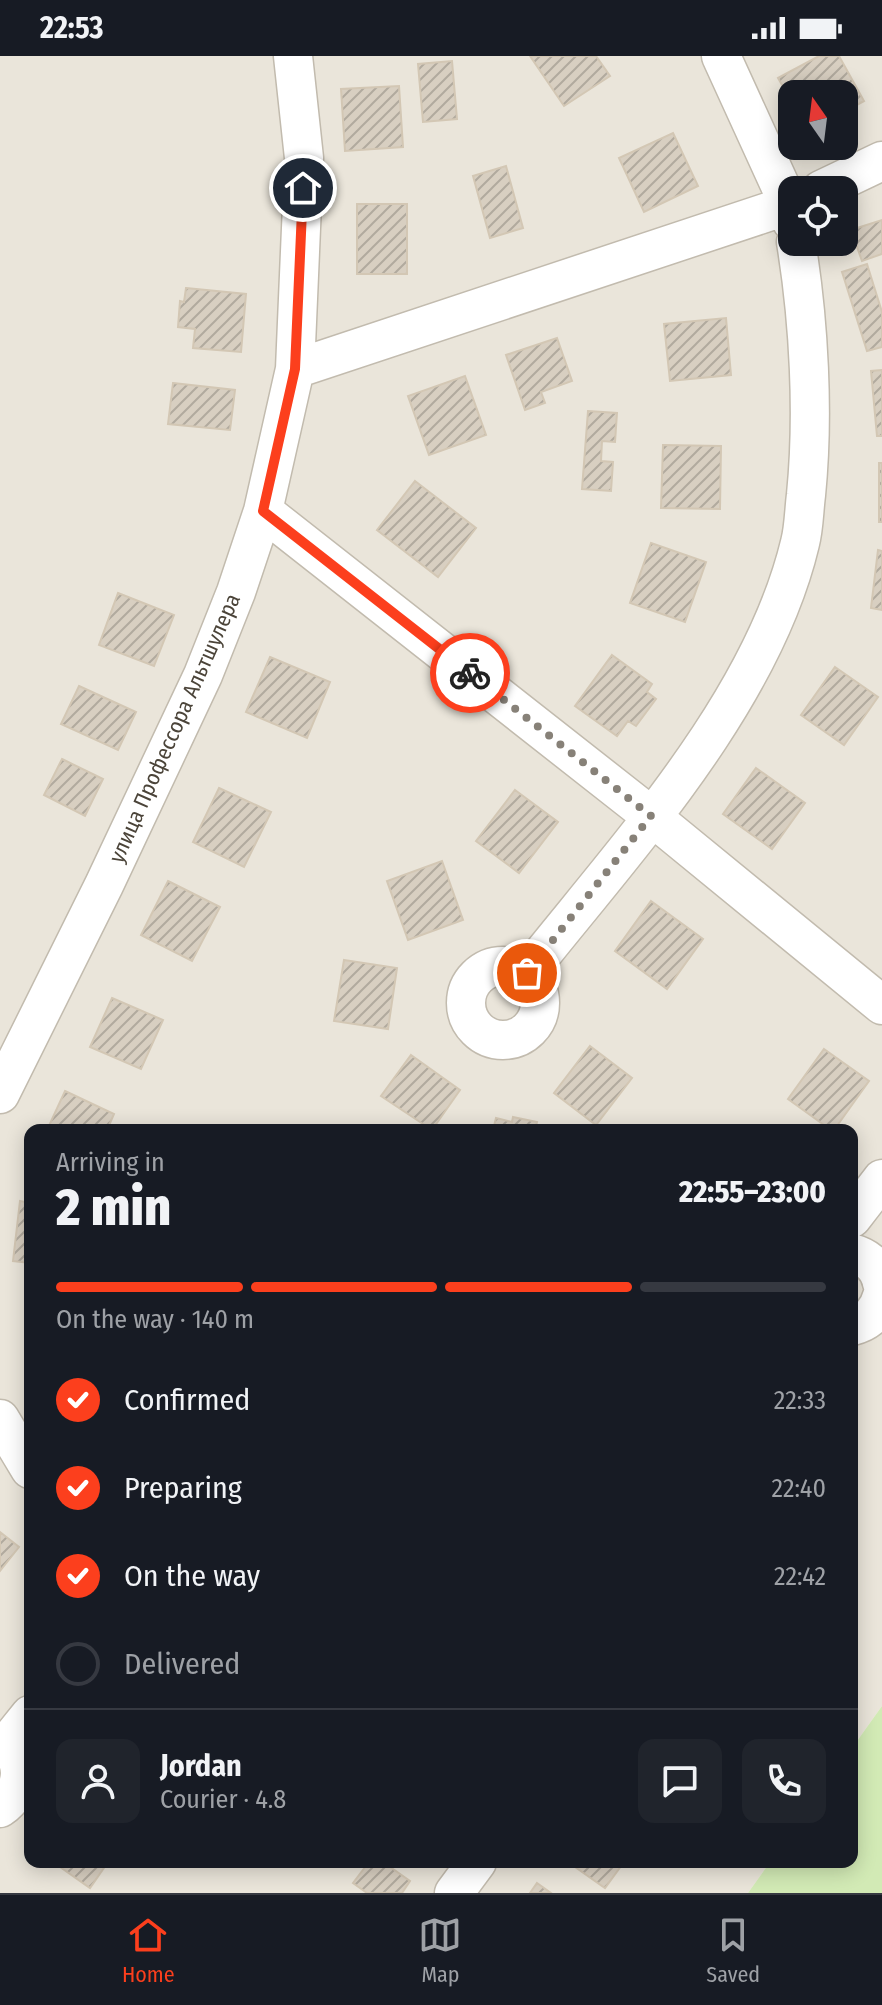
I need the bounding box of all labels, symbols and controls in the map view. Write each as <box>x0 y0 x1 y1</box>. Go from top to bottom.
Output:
text: 22:53 <box>40 10 104 46</box>
north arrow <box>778 80 858 160</box>
map controls <box>778 80 858 256</box>
pin <box>269 154 337 222</box>
icon: home <box>281 166 325 210</box>
button: locate <box>778 176 858 256</box>
street label: улица Профессора Альтшулера <box>103 589 246 867</box>
courier <box>430 633 510 713</box>
icon: bike <box>448 651 492 695</box>
pin <box>493 939 561 1007</box>
icon: bag <box>505 951 549 995</box>
text: Arriving in <box>56 1147 165 1178</box>
text: 22:55–23:00 <box>679 1174 826 1210</box>
text: 2 min <box>56 1176 171 1239</box>
text: On the way · 140 m <box>56 1304 254 1335</box>
icon: check <box>56 1378 100 1422</box>
text: Confirmed <box>124 1382 250 1418</box>
text: 22:33 <box>774 1385 826 1416</box>
icon: check <box>56 1466 100 1510</box>
text: Preparing <box>124 1470 242 1506</box>
text: 22:40 <box>772 1473 826 1504</box>
icon: check <box>56 1554 100 1598</box>
text: On the way <box>124 1558 260 1594</box>
text: 22:42 <box>774 1561 826 1592</box>
text: Delivered <box>124 1646 240 1682</box>
button: person <box>56 1739 140 1823</box>
button: chat <box>638 1739 722 1823</box>
button: phone <box>742 1739 826 1823</box>
text: Jordan <box>160 1748 242 1784</box>
text: Courier · 4.8 <box>160 1784 286 1815</box>
tab: Home <box>122 1913 175 1988</box>
tab: Map <box>418 1913 462 1988</box>
tab: Saved <box>706 1913 760 1988</box>

